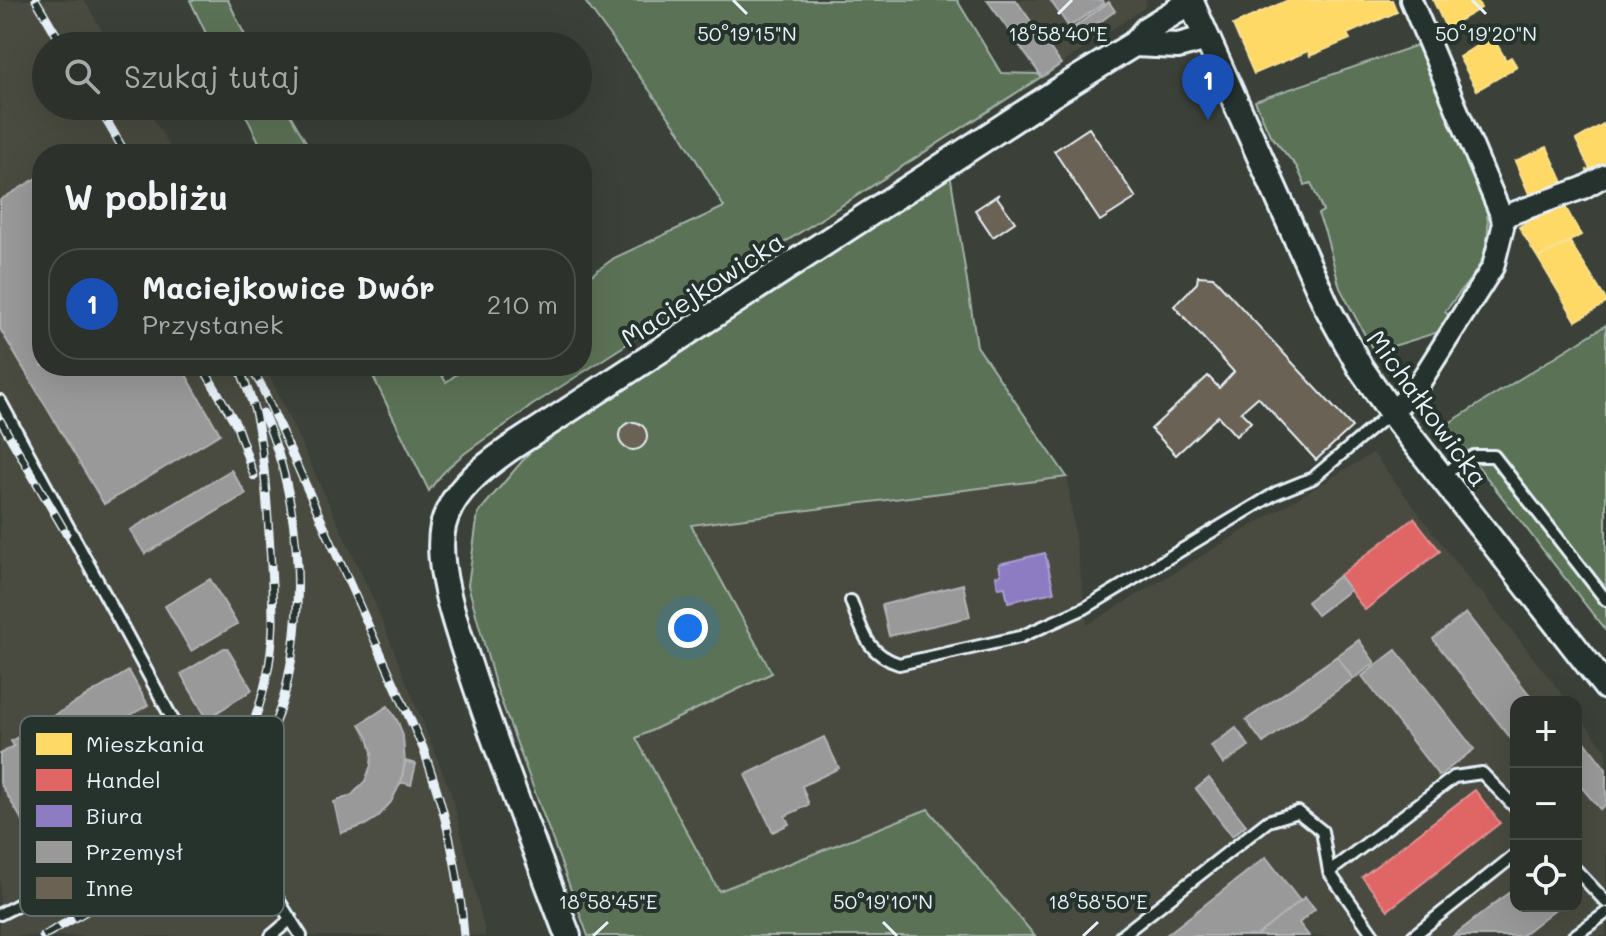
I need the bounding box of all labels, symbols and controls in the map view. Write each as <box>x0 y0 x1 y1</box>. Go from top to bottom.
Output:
text: 50°19'15"N <box>697 20 797 46</box>
text: 18°58'40"E <box>1008 20 1108 46</box>
text: 50°19'20"N <box>1435 20 1537 46</box>
search box <box>32 32 592 120</box>
icon: search <box>60 54 104 98</box>
pin: 1 <box>1182 54 1234 120</box>
text: Szukaj tutaj <box>124 56 300 96</box>
text: W pobliżu <box>64 174 228 219</box>
street label: Maciejkowicka <box>614 224 790 354</box>
text: Maciejkowice Dwór <box>142 267 435 307</box>
text: 1 <box>86 287 98 321</box>
text: 210 m <box>487 287 558 321</box>
text: Przystanek <box>142 307 284 341</box>
street label: Michałkowicka <box>1360 323 1496 493</box>
your location <box>668 608 708 648</box>
map controls <box>1510 696 1582 912</box>
button: + <box>1510 696 1582 768</box>
legend <box>20 716 284 916</box>
text: Mieszkania <box>86 729 205 758</box>
text: Handel <box>86 765 161 794</box>
button: − <box>1510 768 1582 840</box>
text: Biura <box>86 801 143 830</box>
text: Przemysł <box>86 837 183 866</box>
button: locate <box>1510 840 1582 912</box>
text: Inne <box>86 873 134 902</box>
text: 18°58'45"E <box>559 888 657 914</box>
text: 50°19'10"N <box>833 888 933 914</box>
text: 18°58'50"E <box>1048 888 1148 914</box>

